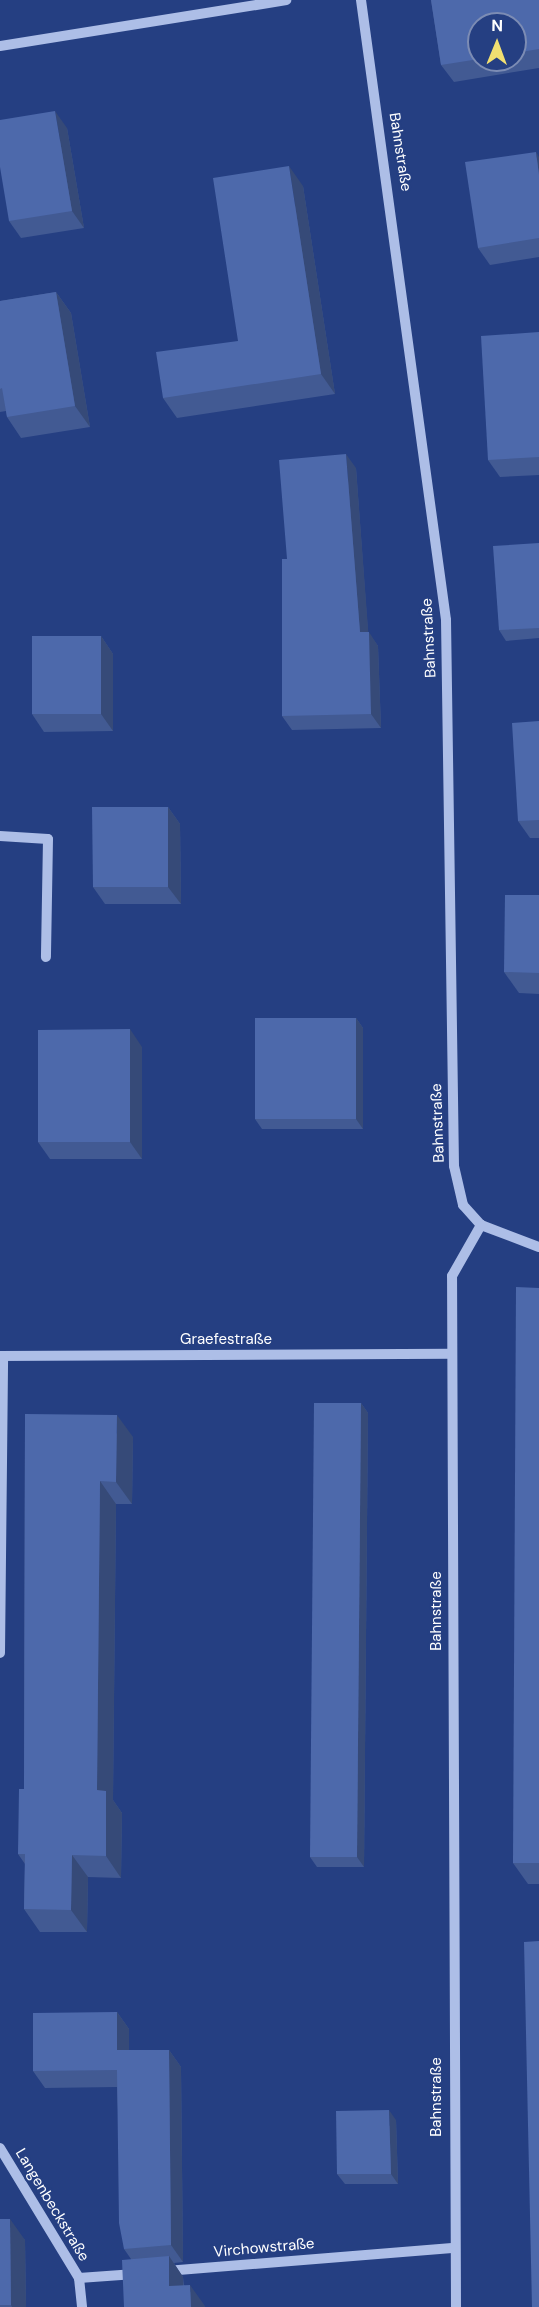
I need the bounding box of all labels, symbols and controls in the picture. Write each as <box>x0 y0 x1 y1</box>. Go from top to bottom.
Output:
north arrow <box>467 12 527 72</box>
text: N <box>491 15 503 36</box>
street label: Bahnstraße <box>385 111 415 193</box>
street label: Bahnstraße <box>418 598 440 678</box>
street label: Bahnstraße <box>428 1083 448 1163</box>
street label: Graefestraße <box>180 1331 272 1349</box>
street label: Bahnstraße <box>428 1571 446 1651</box>
street label: Bahnstraße <box>428 2057 446 2137</box>
street label: Langenbeckstraße <box>11 2145 93 2265</box>
street label: Virchowstraße <box>213 2235 315 2261</box>

